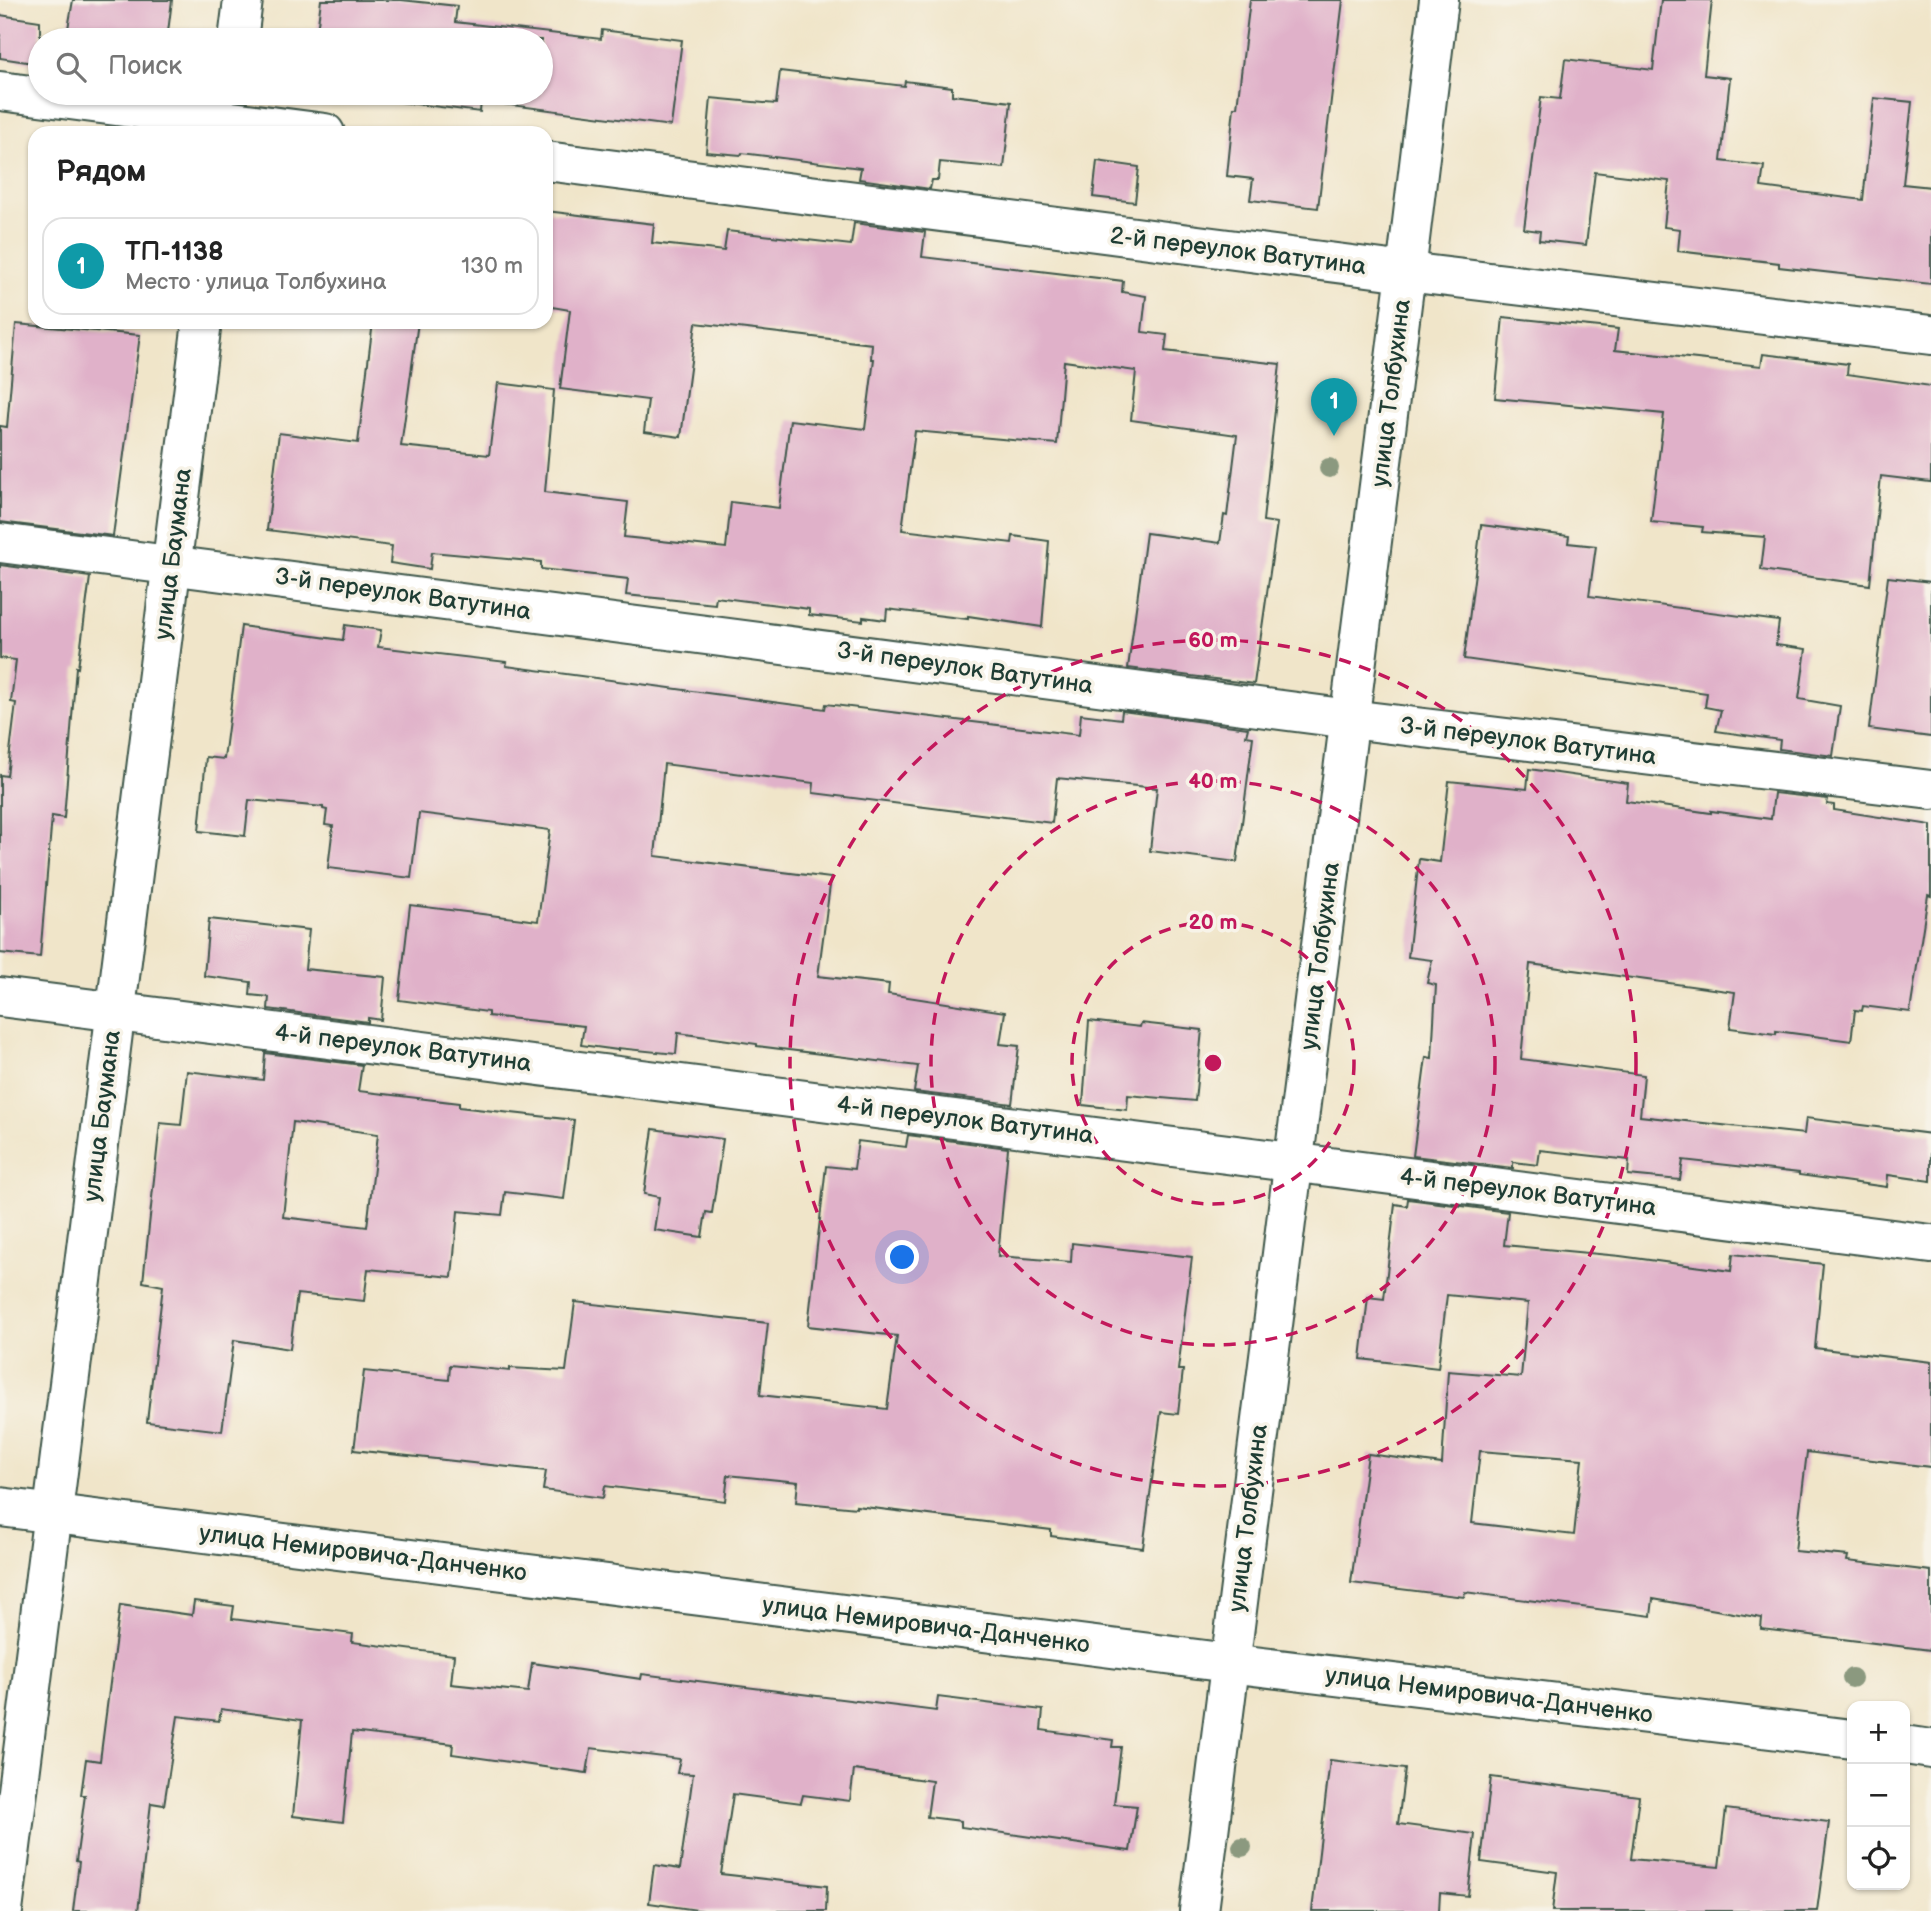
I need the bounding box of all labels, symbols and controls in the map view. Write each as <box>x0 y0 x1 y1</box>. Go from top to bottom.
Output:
search box <box>28 28 553 105</box>
icon: search <box>52 48 90 86</box>
text: Поиск <box>108 51 182 82</box>
text: Рядом <box>56 154 146 190</box>
street label: 2-й переулок Ватутина <box>1108 221 1368 281</box>
text: ТП-1138 <box>125 237 224 268</box>
text: 1 <box>76 252 86 280</box>
text: 130 m <box>461 252 523 280</box>
text: Место · улица Толбухина <box>125 268 387 296</box>
street label: улица Толбухина <box>1365 297 1417 489</box>
pin: 1 <box>1311 378 1357 436</box>
street label: улица Баумана <box>148 467 198 641</box>
street label: 3-й переулок Ватутина <box>273 562 533 626</box>
text: 60 m <box>1188 628 1238 653</box>
street label: 3-й переулок Ватутина <box>835 636 1095 700</box>
street label: 3-й переулок Ватутина <box>1398 711 1658 771</box>
text: 40 m <box>1188 769 1238 794</box>
street label: улица Толбухина <box>1294 860 1346 1052</box>
text: 20 m <box>1189 910 1237 935</box>
street label: 4-й переулок Ватутина <box>273 1018 533 1078</box>
street label: улица Баумана <box>77 1029 127 1203</box>
centre of rings <box>1201 1051 1225 1075</box>
street label: 4-й переулок Ватутина <box>835 1090 1095 1150</box>
street label: 4-й переулок Ватутина <box>1398 1162 1658 1222</box>
your location <box>885 1240 919 1274</box>
street label: улица Толбухина <box>1222 1422 1274 1614</box>
street label: улица Немировича-Данченко <box>198 1519 528 1587</box>
street label: улица Немировича-Данченко <box>761 1591 1091 1659</box>
street label: улица Немировича-Данченко <box>1324 1661 1654 1729</box>
map controls <box>1847 1701 1910 1890</box>
button: + <box>1847 1701 1910 1764</box>
button: − <box>1847 1764 1910 1827</box>
button: locate <box>1847 1827 1910 1890</box>

